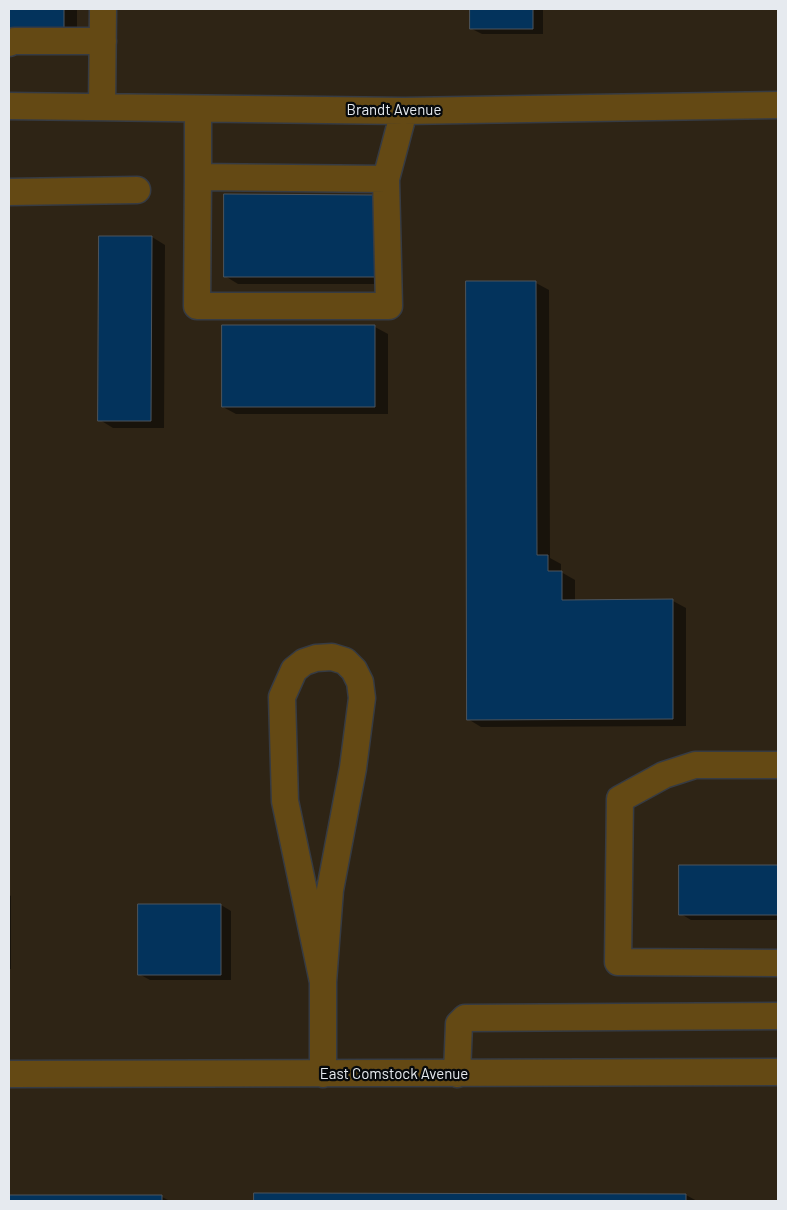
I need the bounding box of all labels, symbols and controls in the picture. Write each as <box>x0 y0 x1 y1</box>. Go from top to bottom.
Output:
street label: Brandt Avenue <box>347 101 441 119</box>
street label: East Comstock Avenue <box>320 1065 468 1083</box>

